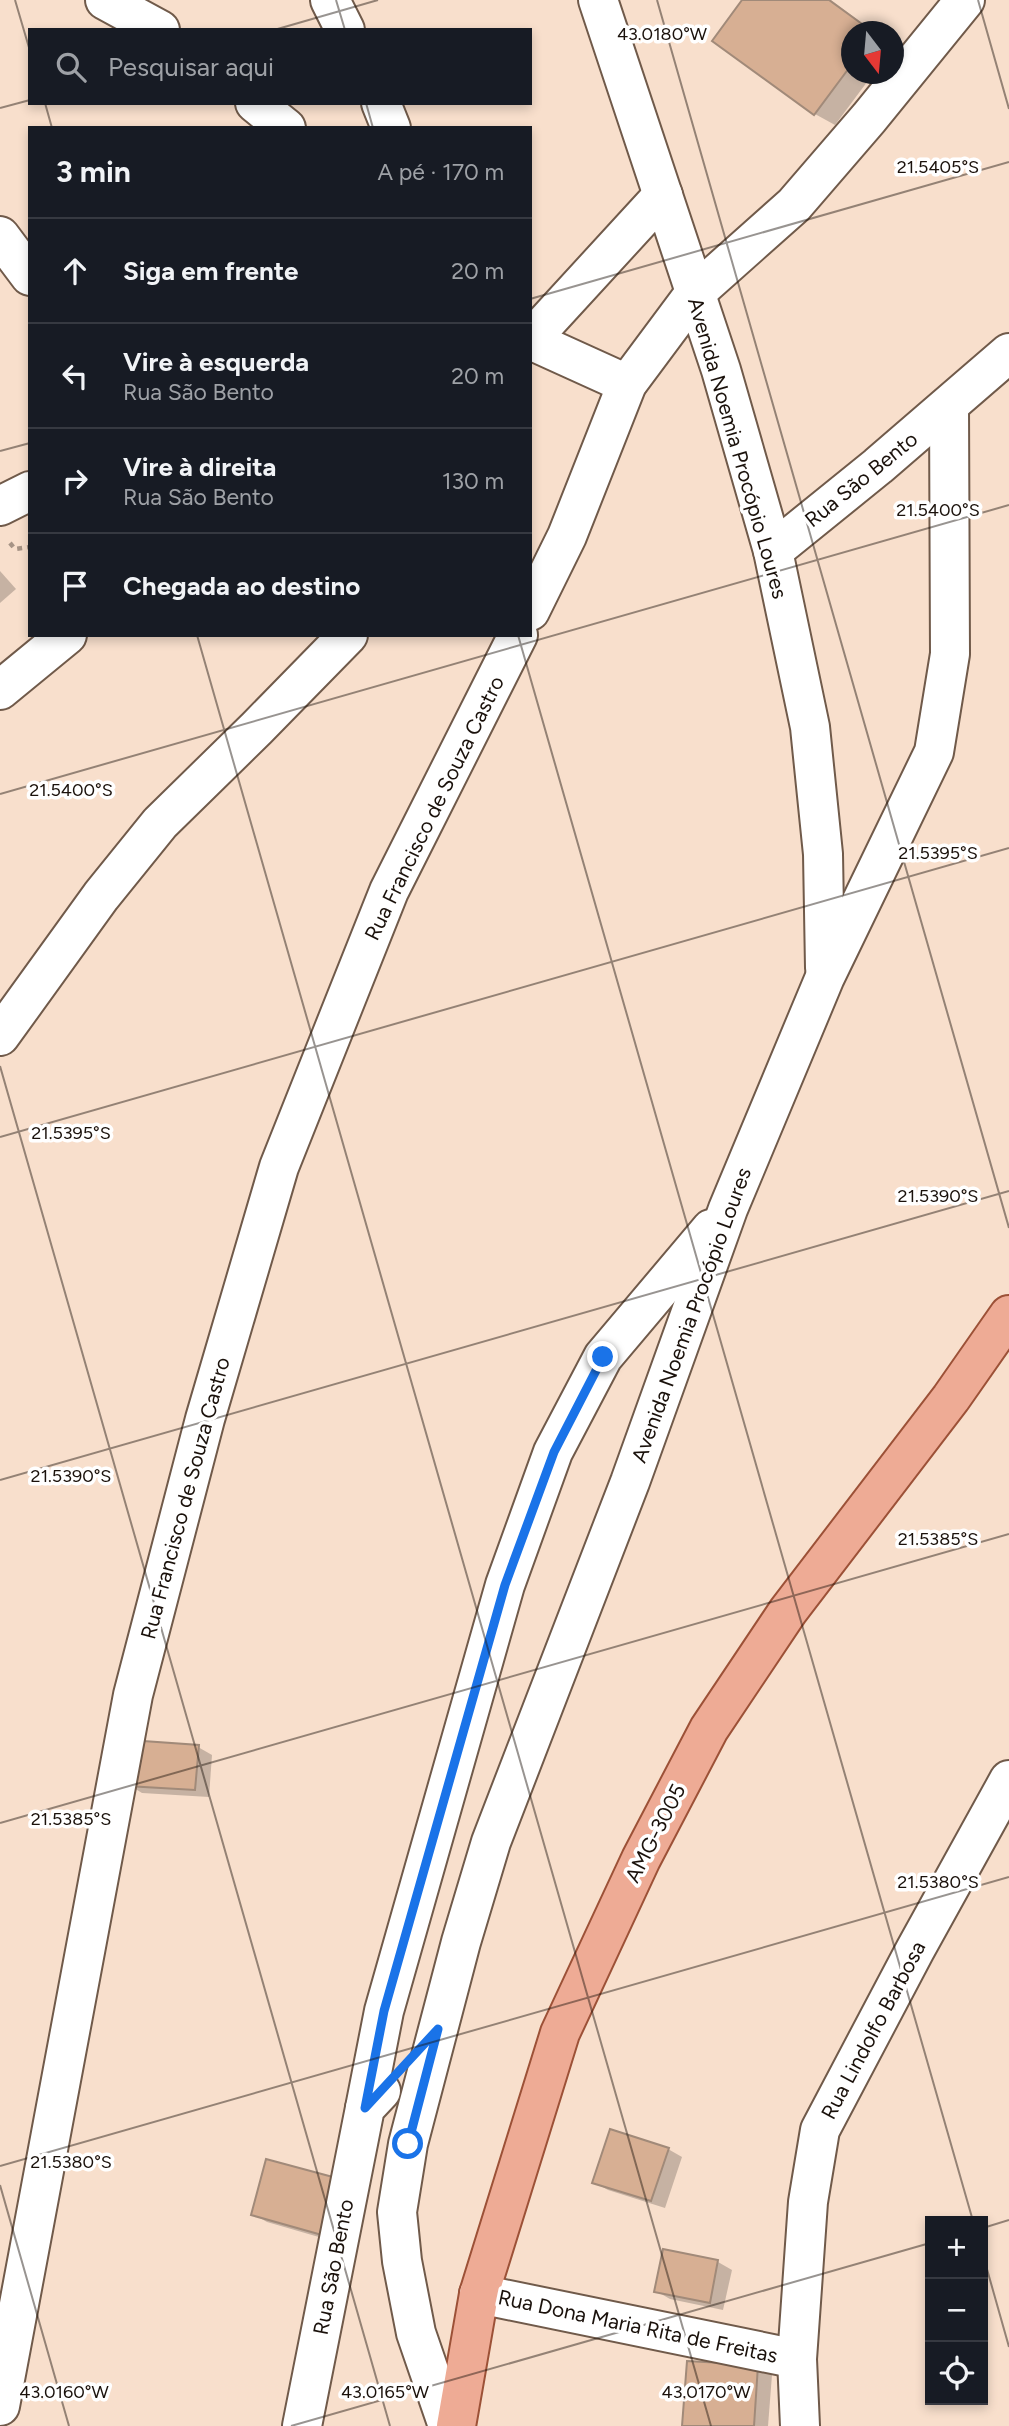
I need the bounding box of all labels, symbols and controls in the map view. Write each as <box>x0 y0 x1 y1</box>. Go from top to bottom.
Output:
north arrow <box>841 21 904 84</box>
text: 43.0180°W <box>617 23 708 45</box>
search box <box>28 28 532 105</box>
icon: search <box>52 48 90 86</box>
text: Pesquisar aqui <box>108 51 274 83</box>
text: 3 min <box>56 153 131 190</box>
text: 21.5405°S <box>897 156 979 178</box>
text: A pé · 170 m <box>378 158 504 186</box>
icon: ahead <box>56 252 94 290</box>
text: Siga em frente <box>123 255 298 287</box>
text: 20 m <box>451 257 504 285</box>
street label: Avenida Noemia Procópio Loures <box>683 295 793 601</box>
text: Vire à esquerda <box>123 346 309 378</box>
icon: left <box>56 357 94 395</box>
text: 20 m <box>451 362 504 390</box>
text: Rua São Bento <box>123 378 274 406</box>
street label: Rua São Bento <box>800 426 922 532</box>
text: Vire à direita <box>123 451 276 483</box>
icon: right <box>56 462 94 500</box>
text: 130 m <box>442 467 504 495</box>
text: Rua São Bento <box>123 483 274 511</box>
text: 21.5400°S <box>896 499 980 521</box>
icon: arrive <box>56 567 94 605</box>
text: Chegada ao destino <box>123 570 360 602</box>
street label: Rua Francisco de Souza Castro <box>359 672 509 944</box>
text: 21.5400°S <box>29 779 113 801</box>
text: 21.5395°S <box>898 842 978 864</box>
text: 21.5395°S <box>31 1122 111 1144</box>
street label: Avenida Noemia Procópio Loures <box>626 1164 756 1466</box>
text: 21.5390°S <box>898 1185 978 1207</box>
route end <box>587 1341 618 1372</box>
street label: Rua Francisco de Souza Castro <box>135 1354 235 1642</box>
text: 21.5390°S <box>31 1465 111 1487</box>
text: 21.5385°S <box>898 1528 978 1550</box>
street label: AMG-3005 <box>620 1780 690 1886</box>
text: 21.5385°S <box>31 1808 111 1830</box>
text: 21.5380°S <box>897 1871 979 1893</box>
street label: Rua Lindolfo Barbosa <box>815 1937 931 2123</box>
route start <box>392 2128 423 2159</box>
text: 21.5380°S <box>30 2151 112 2173</box>
street label: Rua São Bento <box>308 2197 358 2337</box>
map controls <box>925 2216 988 2405</box>
button: + <box>925 2216 988 2279</box>
button: − <box>925 2279 988 2342</box>
street label: Rua Dona Maria Rita de Freitas <box>496 2284 780 2368</box>
button: locate <box>925 2342 988 2405</box>
text: 43.0160°W <box>19 2381 109 2403</box>
text: 43.0165°W <box>341 2381 430 2403</box>
text: 43.0170°W <box>662 2381 751 2403</box>

